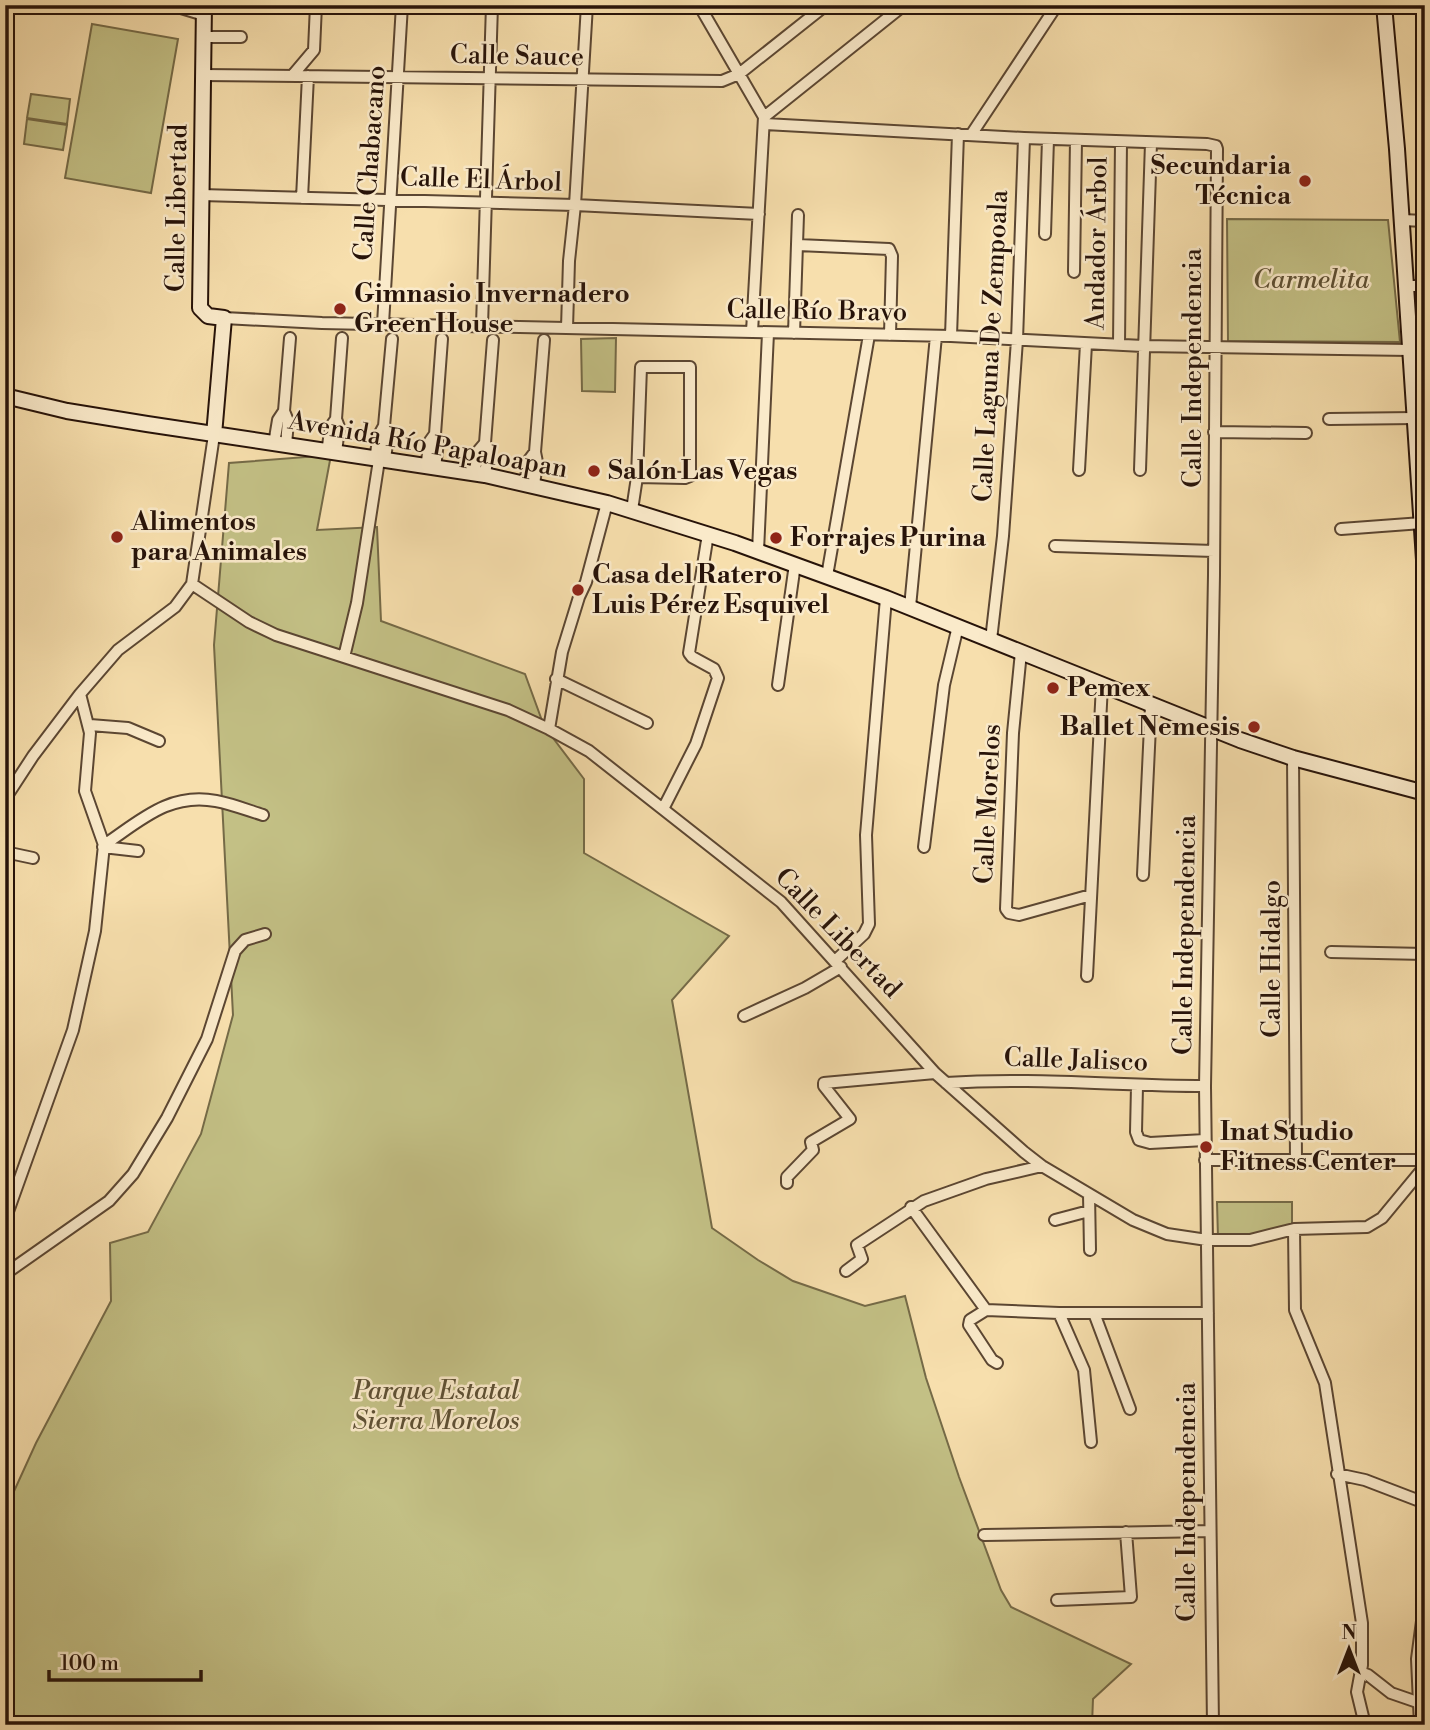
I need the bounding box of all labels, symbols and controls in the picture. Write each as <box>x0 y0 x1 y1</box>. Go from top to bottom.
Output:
street label: Calle Sauce <box>450 39 584 73</box>
street label: Calle Chabacano <box>347 64 393 262</box>
street label: Calle Libertad <box>160 123 194 292</box>
place label: Secundaria Técnica <box>1150 150 1292 212</box>
street label: Andador Árbol <box>1077 156 1115 331</box>
street label: Calle El Árbol <box>400 159 563 199</box>
marker: Secundaria Técnica <box>1297 173 1313 189</box>
street label: Calle Laguna De Zempoala <box>967 188 1015 503</box>
street label: Calle Independencia <box>1177 247 1209 488</box>
park label: Carmelita <box>1253 264 1370 296</box>
place label: Gimnasio Invernadero Green House <box>354 278 630 340</box>
street label: Calle Río Bravo <box>726 293 908 329</box>
marker: Gimnasio Invernadero Green House <box>332 301 348 317</box>
street label: Avenida Río Papaloapan <box>285 404 570 485</box>
place label: Salón Las Vegas <box>608 455 798 487</box>
marker: Salón Las Vegas <box>586 463 602 479</box>
place label: Alimentos para Animales <box>130 506 307 568</box>
place label: Forrajes Purina <box>790 522 987 554</box>
marker: Alimentos para Animales <box>109 529 125 545</box>
marker: Forrajes Purina <box>768 530 784 546</box>
place label: Casa del Ratero Luis Pérez Esquivel <box>592 559 830 621</box>
marker: Casa del Ratero Luis Pérez Esquivel <box>570 582 586 598</box>
place label: Pemex <box>1067 672 1150 704</box>
marker: Pemex <box>1045 680 1061 696</box>
place label: Ballet Nemesis <box>1060 711 1240 743</box>
marker: Ballet Nemesis <box>1246 719 1262 735</box>
street label: Calle Morelos <box>968 723 1008 885</box>
street label: Calle Independencia <box>1167 814 1203 1055</box>
street label: Calle Libertad <box>768 861 908 1005</box>
street label: Calle Hidalgo <box>1256 880 1288 1038</box>
street label: Calle Jalisco <box>1003 1041 1149 1079</box>
place label: Inat Studio Fitness Center <box>1220 1116 1396 1178</box>
marker: Inat Studio Fitness Center <box>1198 1139 1214 1155</box>
park label: Parque Estatal Sierra Morelos <box>352 1375 520 1437</box>
street label: Calle Independencia <box>1171 1381 1203 1622</box>
north arrow <box>1314 1614 1384 1684</box>
text: N <box>1341 1621 1357 1645</box>
scale bar <box>49 1639 201 1683</box>
text: 100 m <box>60 1651 119 1677</box>

